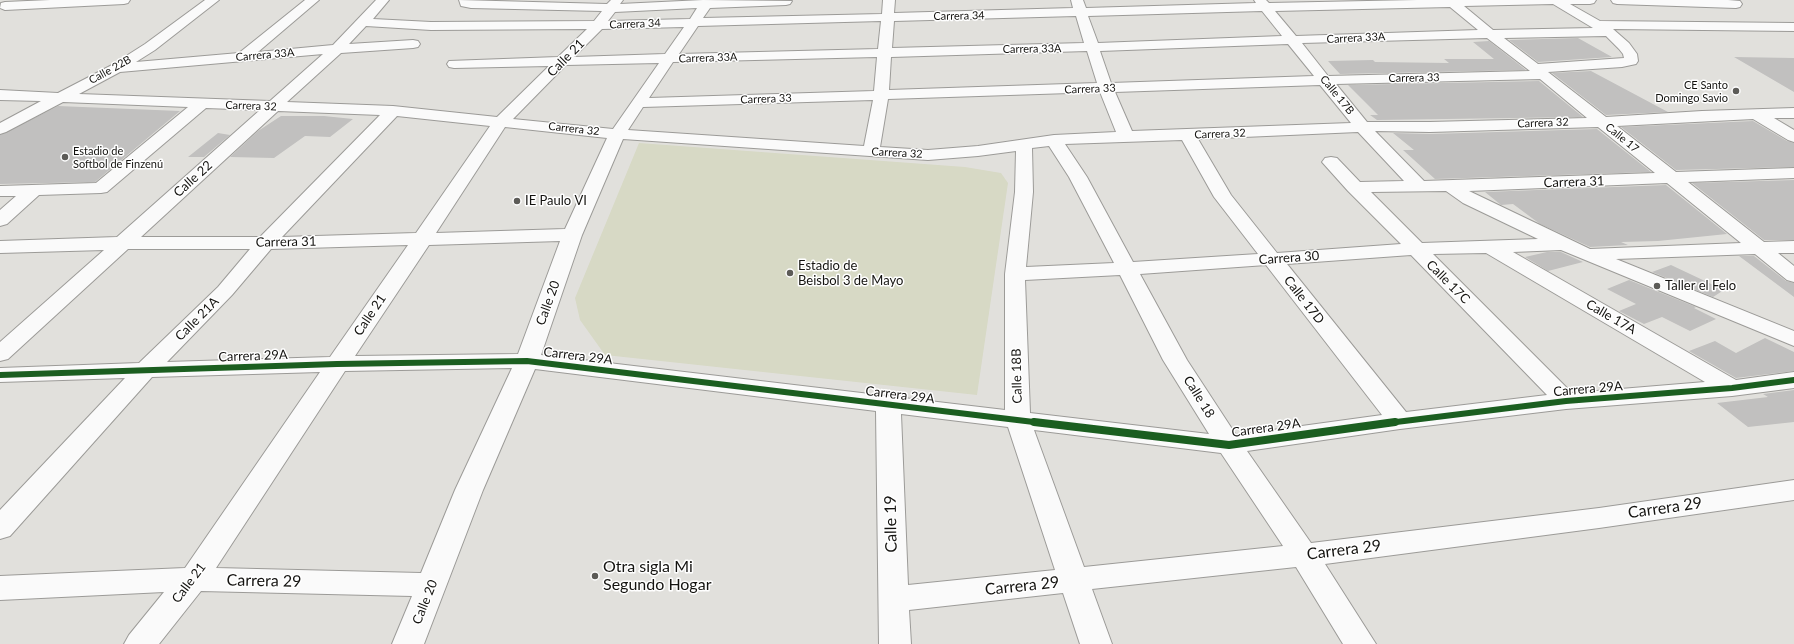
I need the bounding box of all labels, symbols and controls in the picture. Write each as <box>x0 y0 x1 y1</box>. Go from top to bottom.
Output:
street label: Carrera 34 <box>933 9 985 23</box>
street label: Carrera 34 <box>609 17 661 31</box>
street label: Carrera 33A <box>1326 30 1386 46</box>
street label: Calle 21 <box>544 36 588 80</box>
street label: Carrera 33A <box>1002 42 1062 56</box>
street label: Carrera 33A <box>235 46 295 64</box>
street label: Carrera 33A <box>678 50 738 66</box>
street label: Calle 22B <box>86 53 134 87</box>
street label: Carrera 33 <box>1388 71 1440 85</box>
street label: Calle 17B <box>1317 73 1357 117</box>
place label: CE Santo Domingo Savio <box>1655 78 1728 104</box>
street label: Carrera 33 <box>1064 82 1116 96</box>
marker: CE Santo Domingo Savio <box>1731 86 1741 96</box>
street label: Carrera 33 <box>740 92 792 106</box>
street label: Carrera 32 <box>225 99 277 113</box>
street label: Carrera 32 <box>1517 116 1569 130</box>
street label: Carrera 32 <box>548 120 600 138</box>
street label: Calle 17 <box>1603 120 1641 156</box>
street label: Carrera 32 <box>1194 127 1246 141</box>
place label: Estadio de Softbol de Finzenú <box>73 144 163 170</box>
street label: Carrera 32 <box>871 145 923 161</box>
marker: Estadio de Softbol de Finzenú <box>60 152 70 162</box>
street label: Calle 22 <box>170 158 216 200</box>
street label: Carrera 31 <box>1543 173 1605 191</box>
place label: IE Paulo VI <box>525 193 587 209</box>
marker: IE Paulo VI <box>512 196 522 206</box>
street label: Carrera 31 <box>256 234 316 250</box>
street label: Carrera 30 <box>1258 248 1320 268</box>
street label: Calle 17C <box>1423 257 1473 307</box>
place label: Estadio de Beisbol 3 de Mayo <box>798 258 903 289</box>
marker: Estadio de Beisbol 3 de Mayo <box>785 268 795 278</box>
street label: Calle 17D <box>1280 273 1328 327</box>
street label: Calle 20 <box>533 278 563 328</box>
place label: Taller el Felo <box>1665 278 1736 294</box>
marker: Taller el Felo <box>1652 281 1662 291</box>
street label: Calle 21 <box>351 291 389 339</box>
street label: Calle 21A <box>172 294 222 344</box>
street label: Calle 17A <box>1583 296 1639 338</box>
street label: Carrera 29A <box>543 344 613 368</box>
street label: Carrera 29A <box>218 347 288 365</box>
street label: Calle 18B <box>1009 348 1025 404</box>
street label: Calle 18 <box>1180 373 1218 421</box>
street label: Carrera 29A <box>1553 378 1623 400</box>
street label: Carrera 29A <box>865 383 935 407</box>
street label: Carrera 29A <box>1231 415 1301 441</box>
street label: Carrera 29 <box>1627 493 1703 523</box>
street label: Calle 19 <box>881 495 901 553</box>
street label: Carrera 29 <box>1306 536 1382 564</box>
place label: Otra sigla Mi Segundo Hogar <box>603 557 711 595</box>
street label: Calle 21 <box>169 560 209 606</box>
street label: Carrera 29 <box>226 571 302 591</box>
marker: Otra sigla Mi Segundo Hogar <box>590 571 600 581</box>
street label: Carrera 29 <box>984 573 1060 599</box>
street label: Calle 20 <box>409 577 441 627</box>

